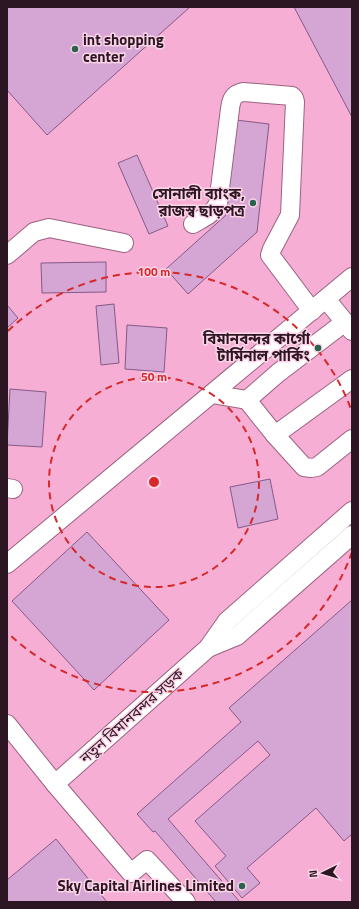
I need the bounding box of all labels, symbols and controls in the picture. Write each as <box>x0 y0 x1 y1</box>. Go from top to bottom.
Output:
place label: int shopping center <box>83 28 164 68</box>
marker: int shopping center <box>70 44 80 54</box>
place label: সোনালী ব্যাংক, রাজস্ব ছাড়পত্র <box>152 182 246 222</box>
marker: সোনালী ব্যাংক, রাজস্ব ছাড়পত্র <box>248 198 258 208</box>
text: 100 m <box>138 262 170 281</box>
place label: বিমানবন্দর কার্গো টার্মিনাল পার্কিং <box>202 327 311 367</box>
marker: বিমানবন্দর কার্গো টার্মিনাল পার্কিং <box>313 343 323 353</box>
text: 50 m <box>141 367 167 386</box>
centre of rings <box>147 475 161 489</box>
street label: নতুন বিমানবন্দর সড়ক <box>74 662 190 769</box>
north arrow <box>303 853 343 893</box>
text: N <box>305 869 321 878</box>
place label: Sky Capital Airlines Limited <box>58 874 234 897</box>
marker: Sky Capital Airlines Limited <box>237 881 247 891</box>

